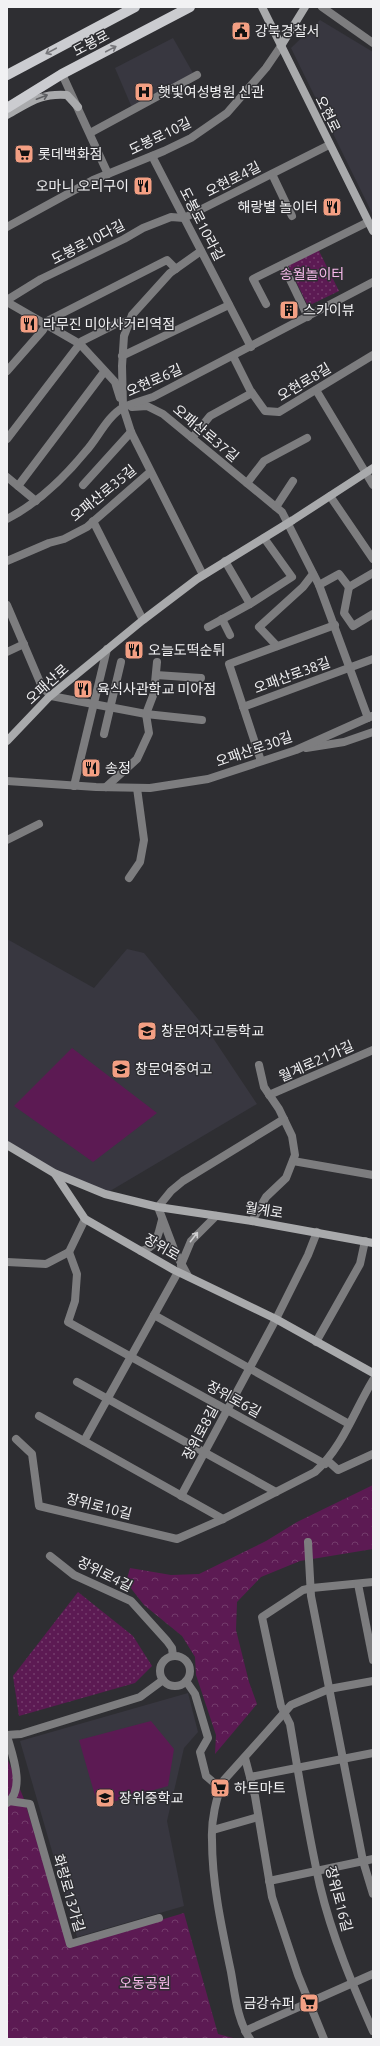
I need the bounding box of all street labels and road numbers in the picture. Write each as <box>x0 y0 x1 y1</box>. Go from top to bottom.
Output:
street label: 도봉로 <box>70 27 112 59</box>
street label: 오현로 <box>312 93 344 135</box>
street label: 도봉로10길 <box>126 114 194 158</box>
street label: 오현로4길 <box>203 158 263 200</box>
street label: 도봉로10라길 <box>177 185 227 263</box>
street label: 도봉로10다길 <box>49 217 127 267</box>
street label: 오현로8길 <box>274 360 334 404</box>
street label: 오현로6길 <box>124 361 184 399</box>
street label: 오패산로37길 <box>170 401 242 465</box>
street label: 오패산로35길 <box>67 462 139 524</box>
street label: 오패산로38길 <box>252 654 332 696</box>
street label: 오패산로 <box>22 661 72 707</box>
street label: 오패산로30길 <box>213 728 295 770</box>
street label: 월계로21가길 <box>276 1037 356 1085</box>
street label: 월계로 <box>244 1199 284 1221</box>
street label: 장위로 <box>141 1230 183 1264</box>
street label: 장위로6길 <box>204 1378 264 1420</box>
street label: 장위로8길 <box>179 1403 221 1463</box>
street label: 장위로10길 <box>64 1490 134 1522</box>
street label: 장위로4길 <box>75 1553 135 1595</box>
street label: 화랑로13가길 <box>50 1852 88 1934</box>
street label: 장위로16길 <box>323 1864 355 1934</box>

